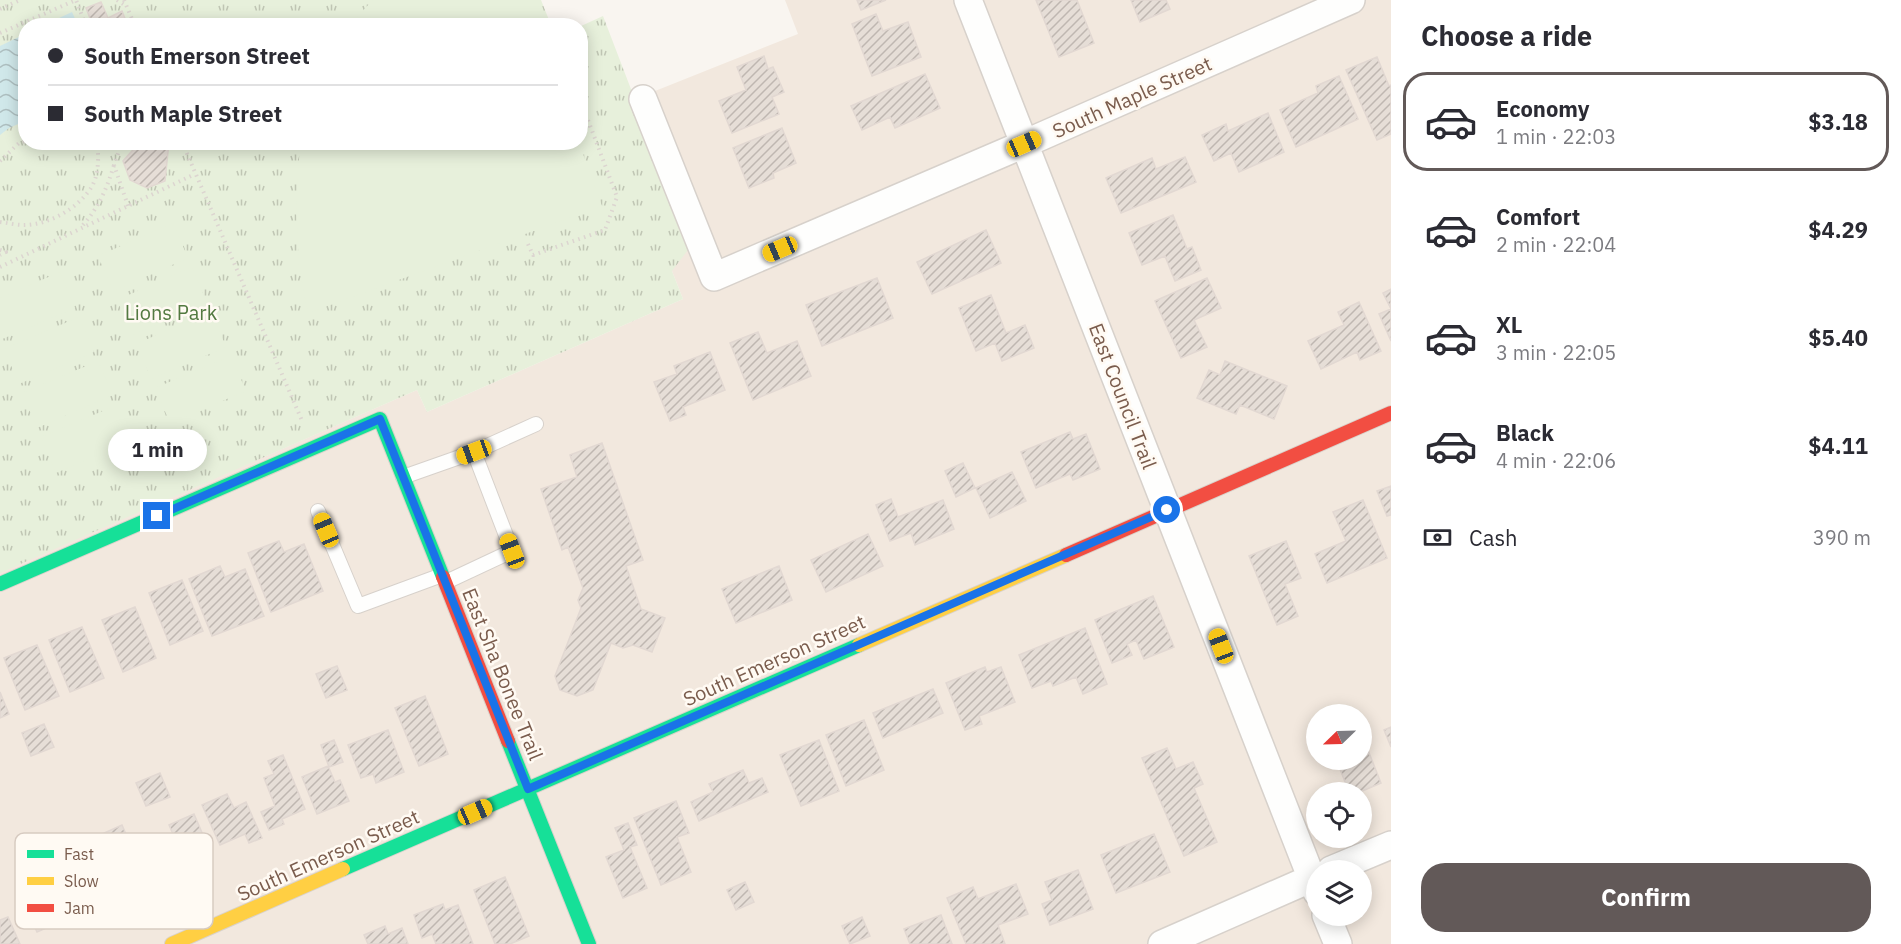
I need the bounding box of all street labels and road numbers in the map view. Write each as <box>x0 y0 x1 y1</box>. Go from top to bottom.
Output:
street label: South Maple Street <box>1048 50 1216 144</box>
street label: East Council Trail <box>1083 319 1163 473</box>
street label: East Sha Bonee Trail <box>456 584 550 764</box>
street label: South Emerson Street <box>679 608 869 712</box>
street label: South Emerson Street <box>233 803 423 907</box>

